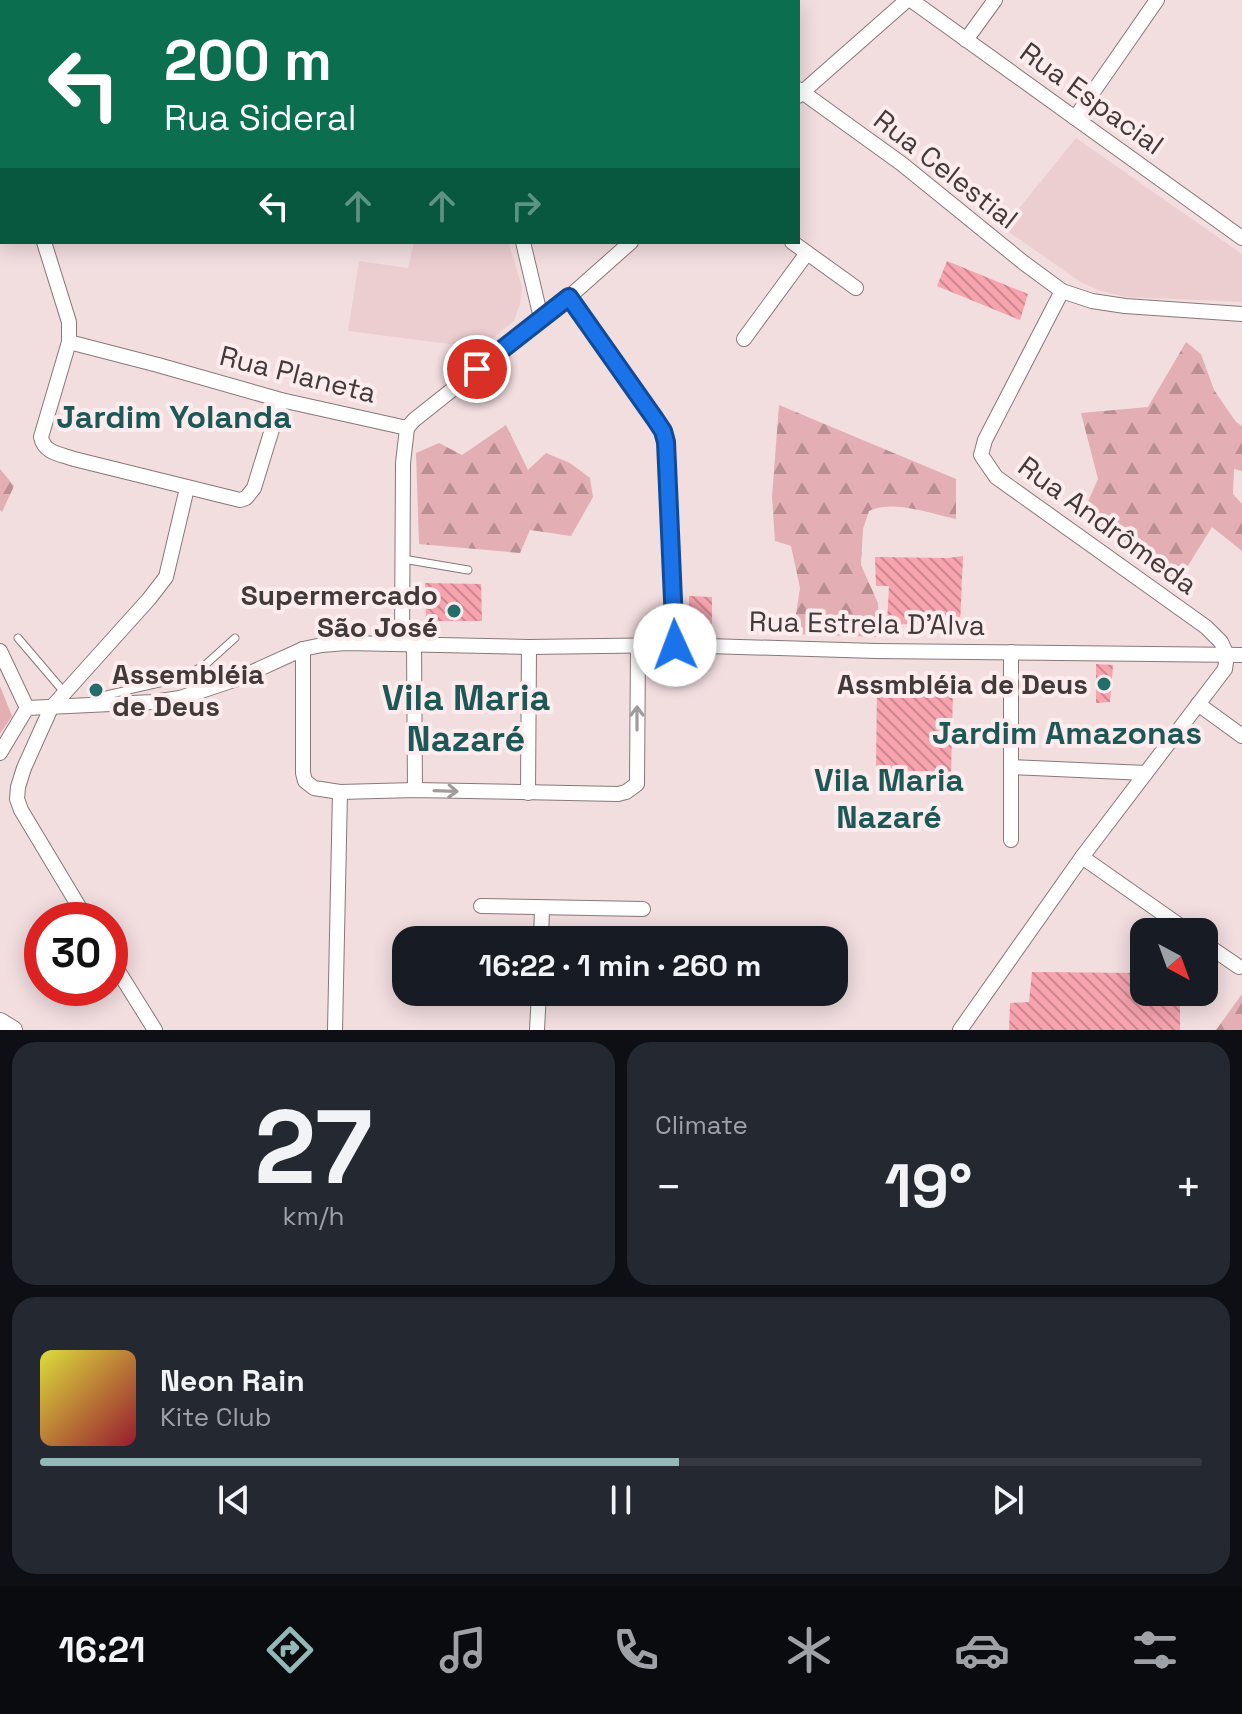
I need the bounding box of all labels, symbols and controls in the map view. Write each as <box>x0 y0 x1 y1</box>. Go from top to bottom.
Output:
text: 200 m <box>164 25 332 96</box>
icon: left <box>32 32 136 136</box>
street label: Rua Espacial <box>1013 34 1171 162</box>
text: Rua Sideral <box>164 95 357 141</box>
street label: Rua Celestial <box>867 101 1025 237</box>
icon: left <box>252 184 296 228</box>
icon: ahead <box>336 184 380 228</box>
icon: ahead <box>420 184 464 228</box>
icon: right <box>504 184 548 228</box>
pin <box>443 335 511 403</box>
street label: Rua Planeta <box>216 337 380 411</box>
icon: arrive <box>455 347 499 391</box>
district label: Jardim Yolanda <box>56 397 292 437</box>
street label: Rua Andrômeda <box>1011 448 1205 602</box>
place label: Supermercado São José <box>241 577 438 645</box>
marker: Supermercado São José <box>445 602 463 620</box>
position arrow <box>633 603 717 687</box>
street label: Rua Estrela D'Alva <box>749 603 985 643</box>
place label: Assembléia de Deus <box>112 656 264 724</box>
place label: Assmbléia de Deus <box>837 666 1088 702</box>
district label: Vila Maria Nazaré <box>382 675 550 762</box>
marker: Assmbléia de Deus <box>1095 675 1113 693</box>
marker: Assembléia de Deus <box>87 681 105 699</box>
one-way arrow <box>630 705 645 732</box>
district label: Jardim Amazonas <box>932 713 1202 753</box>
district label: Vila Maria Nazaré <box>814 760 964 837</box>
one-way arrow <box>432 783 459 799</box>
speed limit sign: 30 <box>24 902 128 1006</box>
north arrow <box>1130 918 1218 1006</box>
map controls <box>1130 918 1218 1006</box>
text: 16:22 · 1 min · 260 m <box>479 946 761 985</box>
text: 27 <box>254 1081 373 1213</box>
text: Climate <box>655 1108 748 1142</box>
text: 19° <box>885 1148 972 1225</box>
text: − <box>655 1159 682 1215</box>
text: + <box>1175 1159 1202 1215</box>
text: km/h <box>283 1199 344 1233</box>
text: Neon Rain <box>160 1361 305 1400</box>
text: Kite Club <box>160 1400 272 1434</box>
icon: previous <box>212 1478 256 1522</box>
icon: pause <box>599 1478 643 1522</box>
icon: next <box>986 1478 1030 1522</box>
icon: directions <box>262 1622 318 1678</box>
icon: music <box>435 1622 491 1678</box>
icon: phone <box>608 1622 664 1678</box>
icon: climate <box>781 1622 837 1678</box>
icon: car <box>954 1622 1010 1678</box>
icon: filters <box>1127 1622 1183 1678</box>
text: 16:21 <box>59 1627 145 1673</box>

